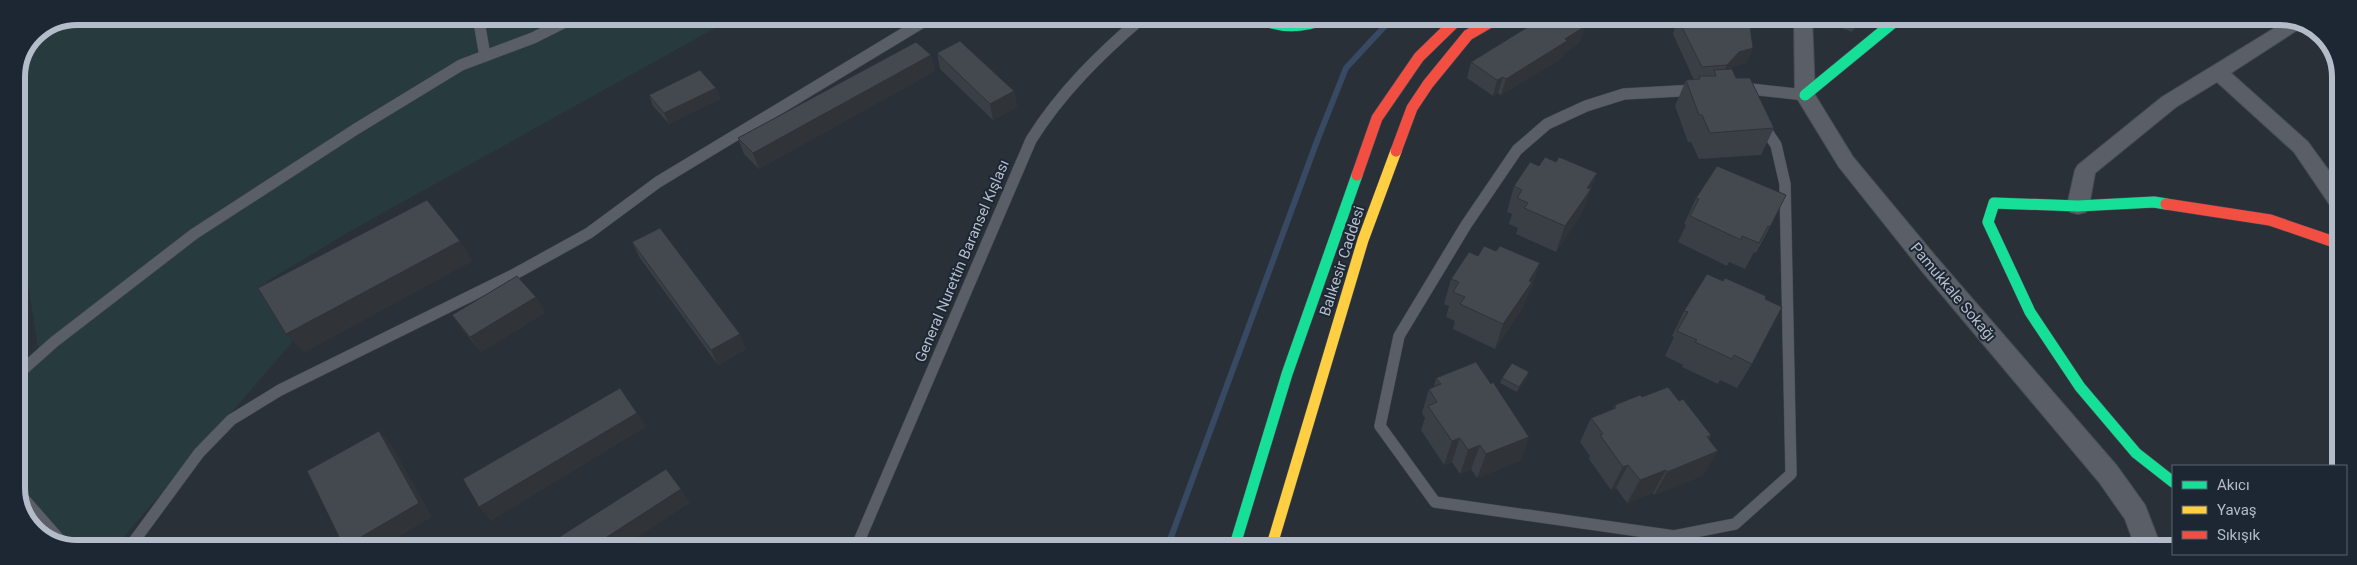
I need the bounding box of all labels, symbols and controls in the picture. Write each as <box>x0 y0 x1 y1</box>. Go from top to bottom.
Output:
street label: General Nurettin Baransel Kışlası <box>911 157 1013 365</box>
street label: Balıkesir Caddesi <box>1316 204 1368 318</box>
street label: Pamukkale Sokağı <box>1907 239 1999 345</box>
legend <box>2172 465 2347 555</box>
text: Akıcı <box>2217 476 2250 494</box>
text: Yavaş <box>2217 501 2257 519</box>
text: Sıkışık <box>2217 526 2260 544</box>

